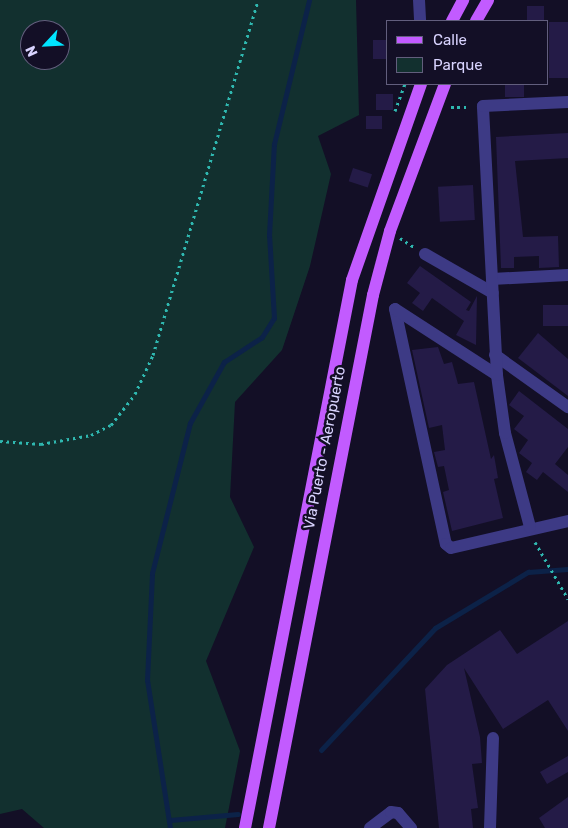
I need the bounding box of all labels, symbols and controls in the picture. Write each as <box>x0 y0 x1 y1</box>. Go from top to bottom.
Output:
north arrow <box>20 20 70 70</box>
legend <box>386 20 548 85</box>
text: Calle <box>433 31 467 49</box>
text: N <box>22 43 42 59</box>
text: Parque <box>433 56 483 74</box>
street label: Via Puerto - Aeropuerto <box>300 365 350 531</box>

